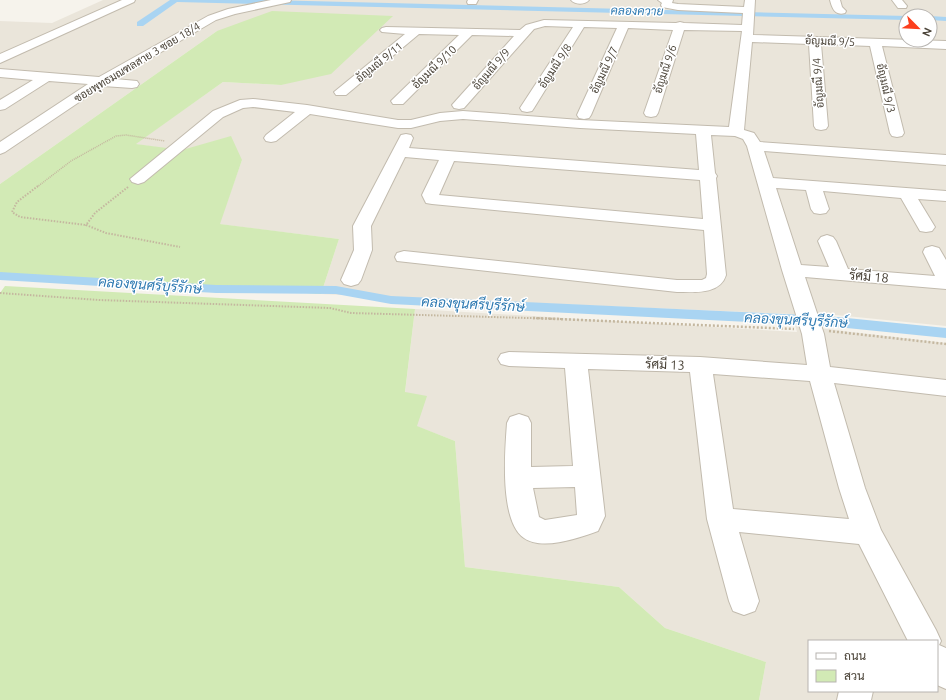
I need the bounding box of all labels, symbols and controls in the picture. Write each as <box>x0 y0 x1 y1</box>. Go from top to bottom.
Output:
water label: คลองควาย <box>611 4 664 17</box>
north arrow <box>898 8 938 48</box>
street label: ซอยพุทธมณฑลสาย 3 ซอย 18/4 <box>72 20 204 107</box>
text: N <box>920 26 934 38</box>
street label: อัญมณี 9/5 <box>805 32 855 49</box>
street label: อัญมณี 9/11 <box>352 38 405 85</box>
street label: อัญมณี 9/8 <box>535 40 575 91</box>
street label: อัญมณี 9/10 <box>408 42 459 92</box>
street label: อัญมณี 9/6 <box>650 43 679 95</box>
street label: อัญมณี 9/7 <box>586 44 621 96</box>
street label: อัญมณี 9/9 <box>468 45 513 93</box>
street label: อัญมณี 9/4 <box>808 57 827 109</box>
street label: อัญมณี 9/3 <box>874 62 899 114</box>
street label: รัศมี 18 <box>849 265 890 285</box>
water label: คลองขุนศรีบุรีรักษ์ <box>98 272 204 299</box>
water label: คลองขุนศรีบุรีรักษ์ <box>421 292 527 317</box>
water label: คลองขุนศรีบุรีรักษ์ <box>744 308 850 333</box>
street label: รัศมี 13 <box>645 354 685 372</box>
legend <box>808 640 938 692</box>
text: ถนน <box>844 649 867 662</box>
text: สวน <box>844 669 865 682</box>

